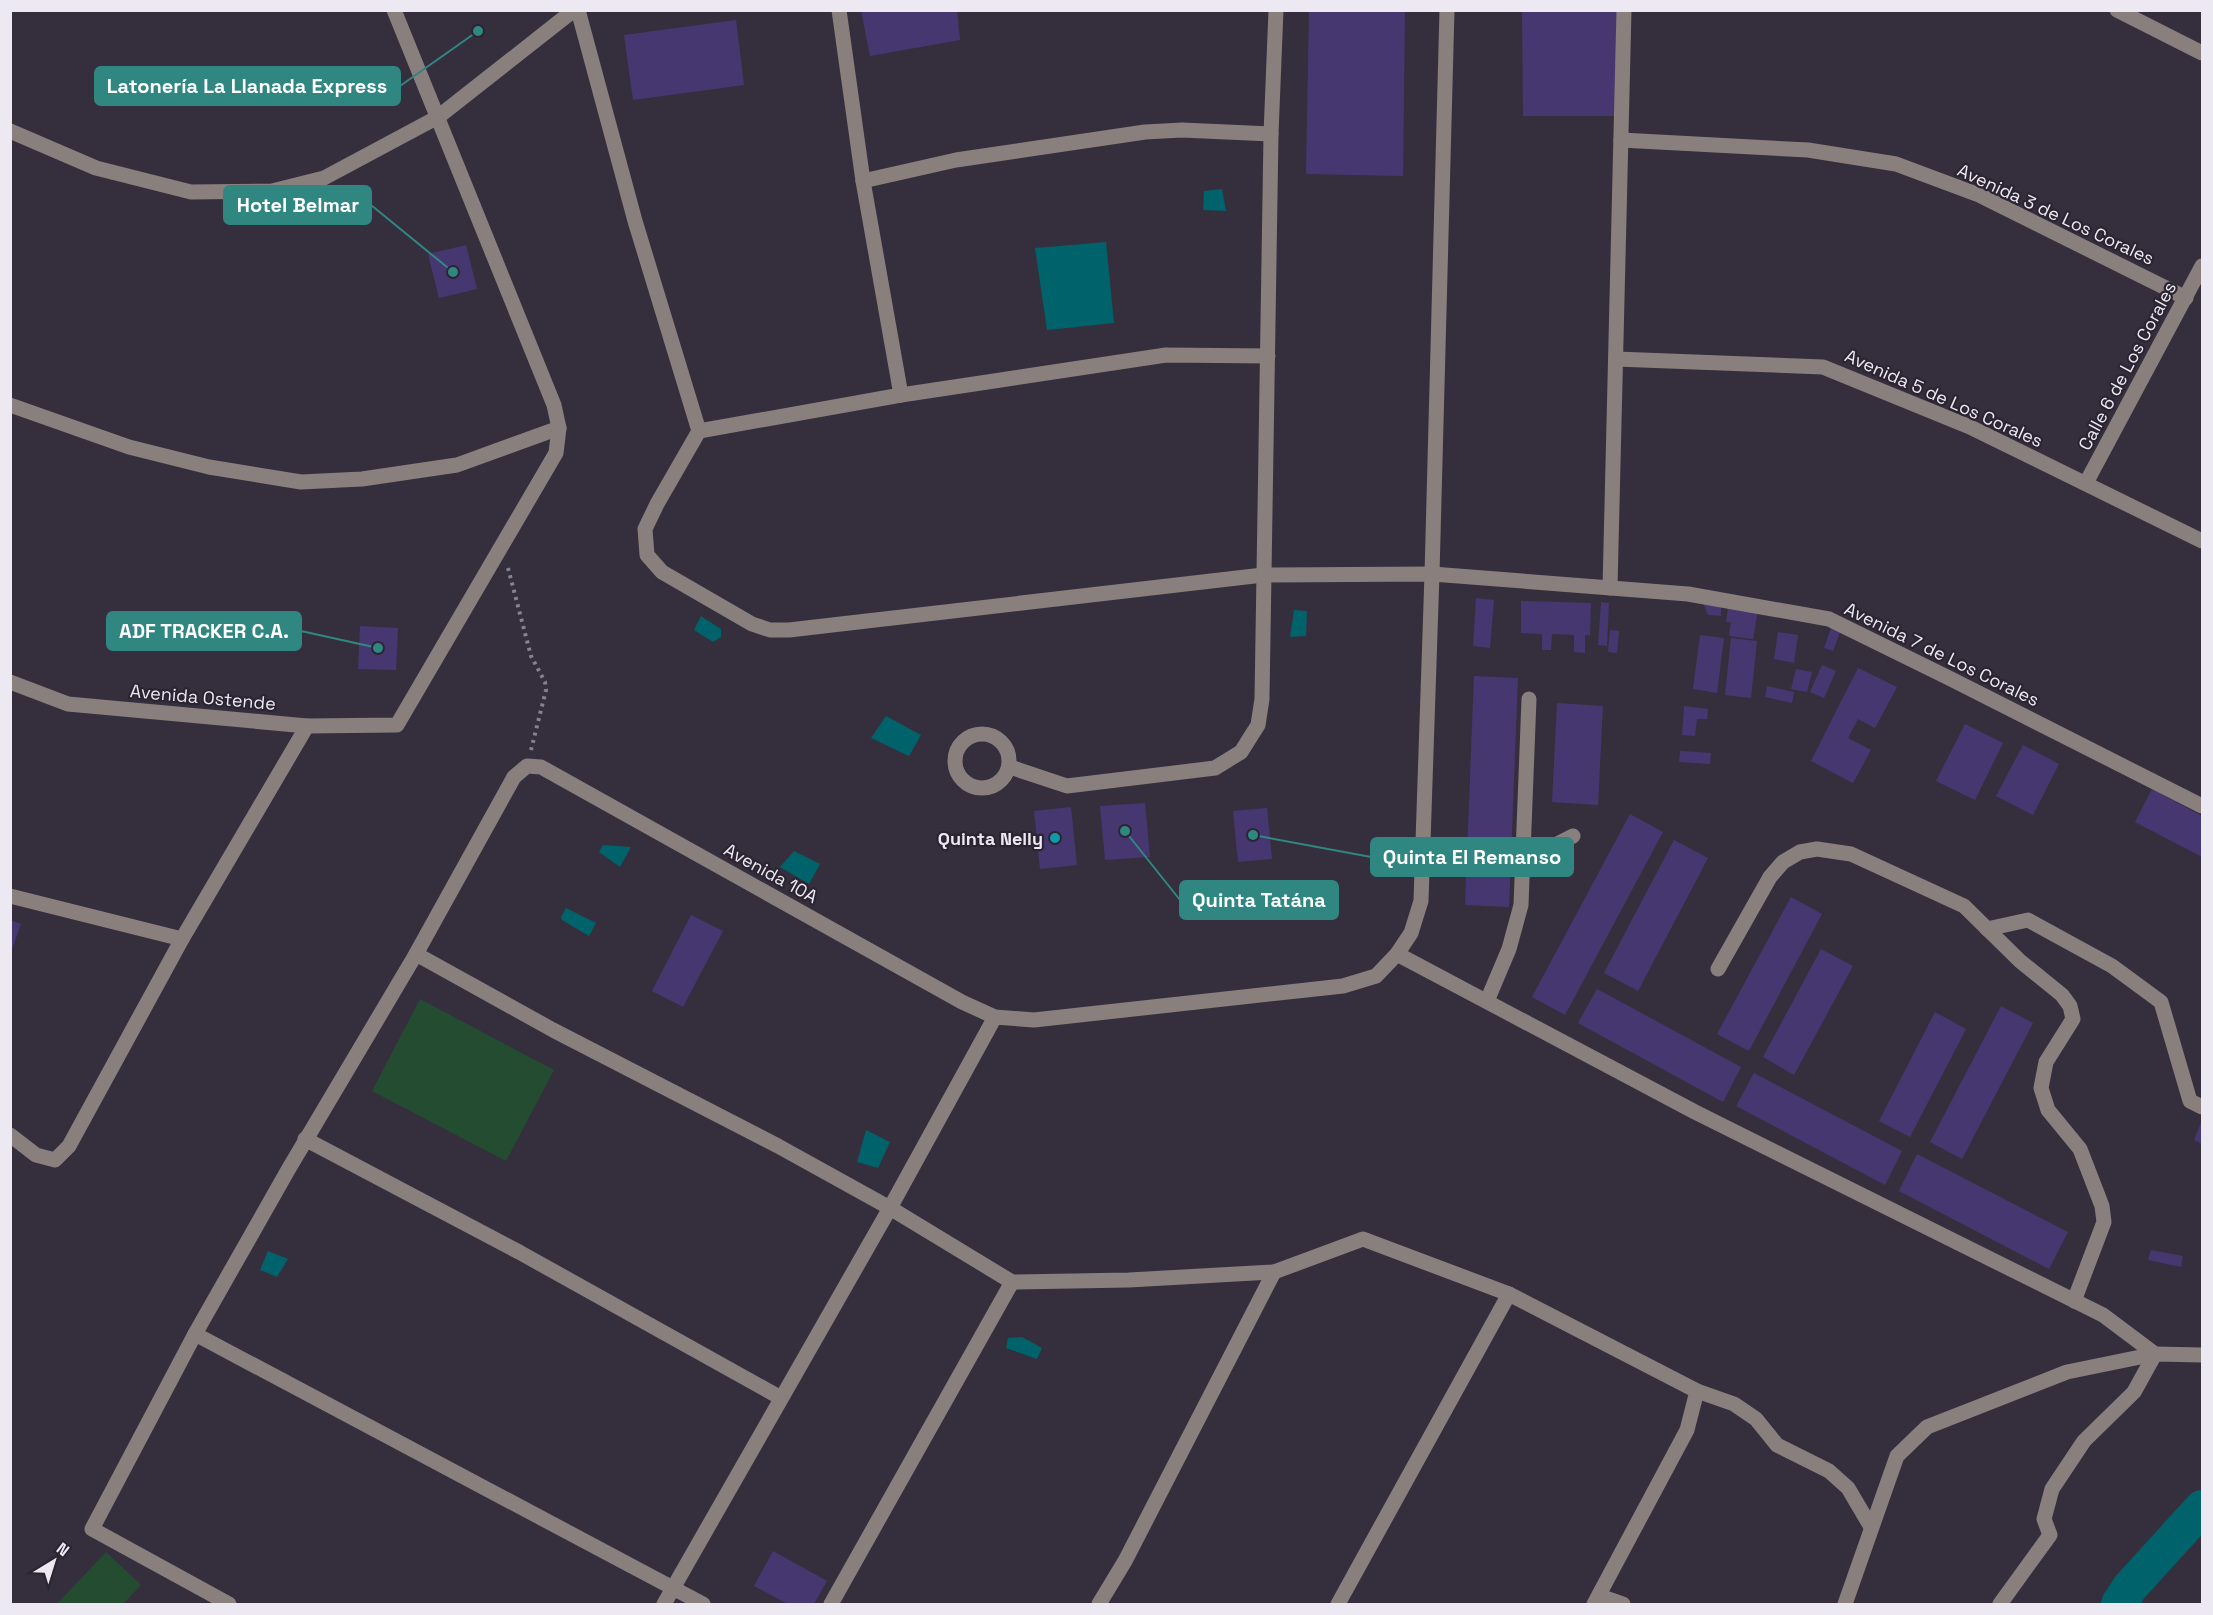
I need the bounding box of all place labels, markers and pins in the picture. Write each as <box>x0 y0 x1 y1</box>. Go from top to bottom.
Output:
callout: Latonería La Llanada Express <box>95 67 400 105</box>
callout: Hotel Belmar <box>224 186 371 224</box>
callout: ADF TRACKER C.A. <box>107 612 301 650</box>
place label: Quinta Nelly <box>938 827 1043 850</box>
marker: Quinta Nelly <box>1048 831 1062 845</box>
callout: Quinta El Remanso <box>1371 838 1573 876</box>
callout: Quinta Tatána <box>1180 881 1338 919</box>

